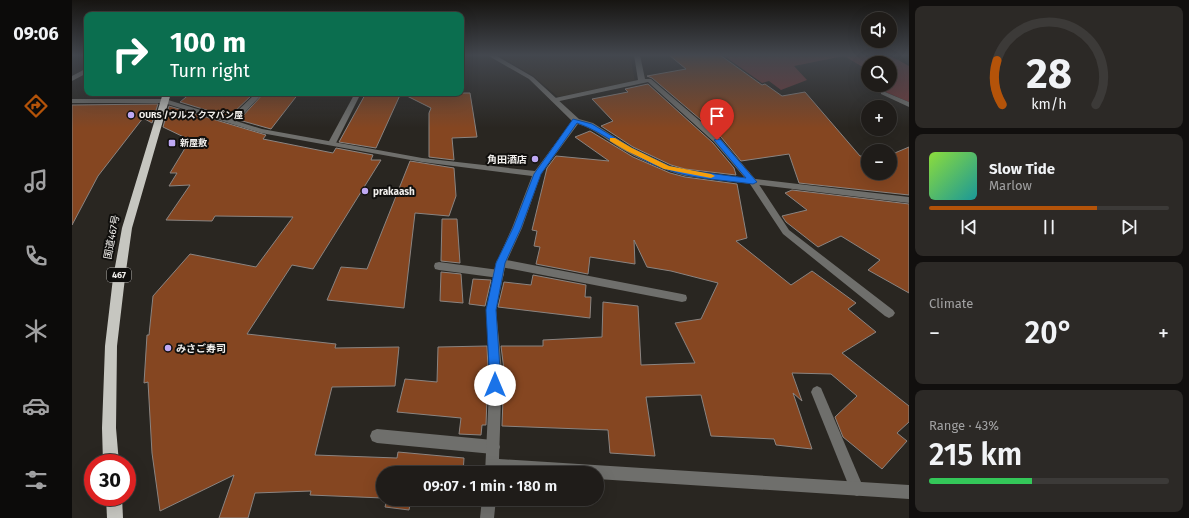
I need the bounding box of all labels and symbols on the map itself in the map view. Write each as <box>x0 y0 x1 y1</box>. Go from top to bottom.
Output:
pin <box>700 99 734 140</box>
marker: OURS /ウルス クマパン屋 <box>126 110 136 120</box>
place label: OURS /ウルス クマパン屋 <box>139 110 243 120</box>
place label: 新屋敷 <box>180 137 208 148</box>
marker: 新屋敷 <box>167 138 177 148</box>
place label: 角田酒店 <box>487 154 527 166</box>
marker: 角田酒店 <box>530 154 540 164</box>
marker: prakaash <box>360 186 370 196</box>
place label: prakaash <box>373 186 415 198</box>
street label: 国道467号 <box>102 214 122 260</box>
road number: 467 <box>107 268 131 282</box>
marker: みさご寿司 <box>163 343 173 353</box>
place label: みさご寿司 <box>176 343 226 355</box>
position arrow <box>474 364 516 406</box>
speed limit sign: 30 <box>84 454 136 506</box>

